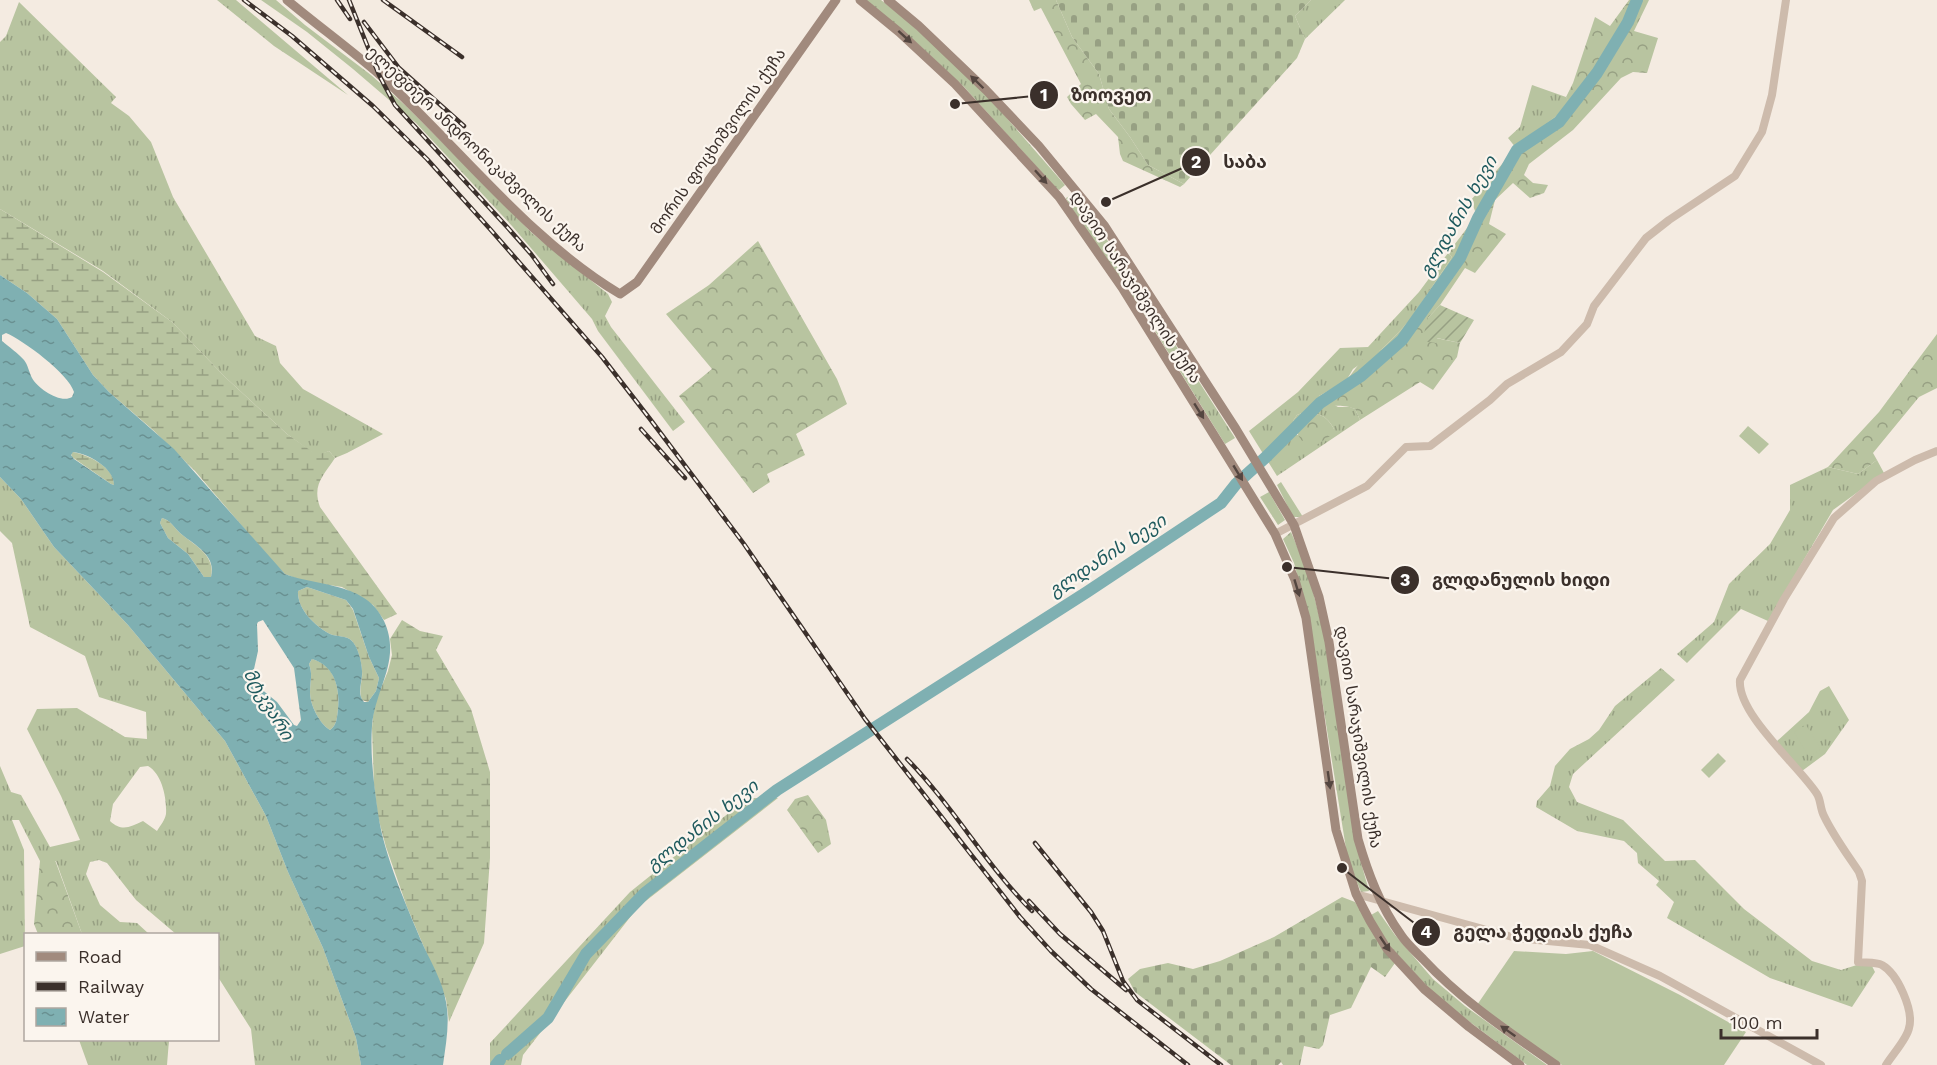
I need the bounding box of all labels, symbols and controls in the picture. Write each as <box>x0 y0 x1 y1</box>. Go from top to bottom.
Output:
one-way arrow <box>897 30 912 43</box>
street label: ელეფთერ ანდრონიკაშვილის ქუჩა <box>363 42 591 257</box>
street label: მორის ფოცხიშვილის ქუჩა <box>646 44 790 238</box>
one-way arrow <box>971 75 985 89</box>
callout: ზოოვეთ <box>1029 77 1164 113</box>
text: 1 <box>1040 84 1048 105</box>
text: ზოოვეთ <box>1071 84 1151 105</box>
callout: საბა <box>1181 144 1279 180</box>
text: 2 <box>1191 151 1201 172</box>
text: საბა <box>1223 151 1267 172</box>
water label: გლდანის ხევი <box>1415 151 1502 280</box>
one-way arrow <box>1034 169 1048 184</box>
street label: დავით სარაჯიშვილის ქუჩა <box>1066 187 1205 387</box>
one-way arrow <box>1193 403 1204 419</box>
one-way arrow <box>1232 465 1243 481</box>
water label: გლდანის ხევი <box>1044 509 1171 602</box>
callout: გლდანულის ხიდი <box>1390 562 1622 598</box>
text: 3 <box>1400 569 1410 590</box>
text: გლდანულის ხიდი <box>1432 569 1610 591</box>
one-way arrow <box>1293 579 1302 597</box>
street label: დავით სარაჯიშვილის ქუჩა <box>1331 624 1386 850</box>
water label: მტკვარი <box>239 665 299 745</box>
one-way arrow <box>1325 771 1334 790</box>
water label: გლდანის ხევი <box>642 775 763 876</box>
callout: გელა ჭედიას ქუჩა <box>1411 914 1644 950</box>
text: 4 <box>1420 921 1432 942</box>
text: გელა ჭედიას ქუჩა <box>1453 921 1633 943</box>
legend <box>24 933 219 1041</box>
one-way arrow <box>1379 936 1391 952</box>
text: Road <box>78 946 122 967</box>
text: Railway <box>78 976 145 997</box>
scale bar <box>1721 1002 1817 1040</box>
text: Water <box>78 1006 130 1027</box>
text: 100 m <box>1730 1012 1783 1033</box>
one-way arrow <box>1501 1025 1517 1037</box>

